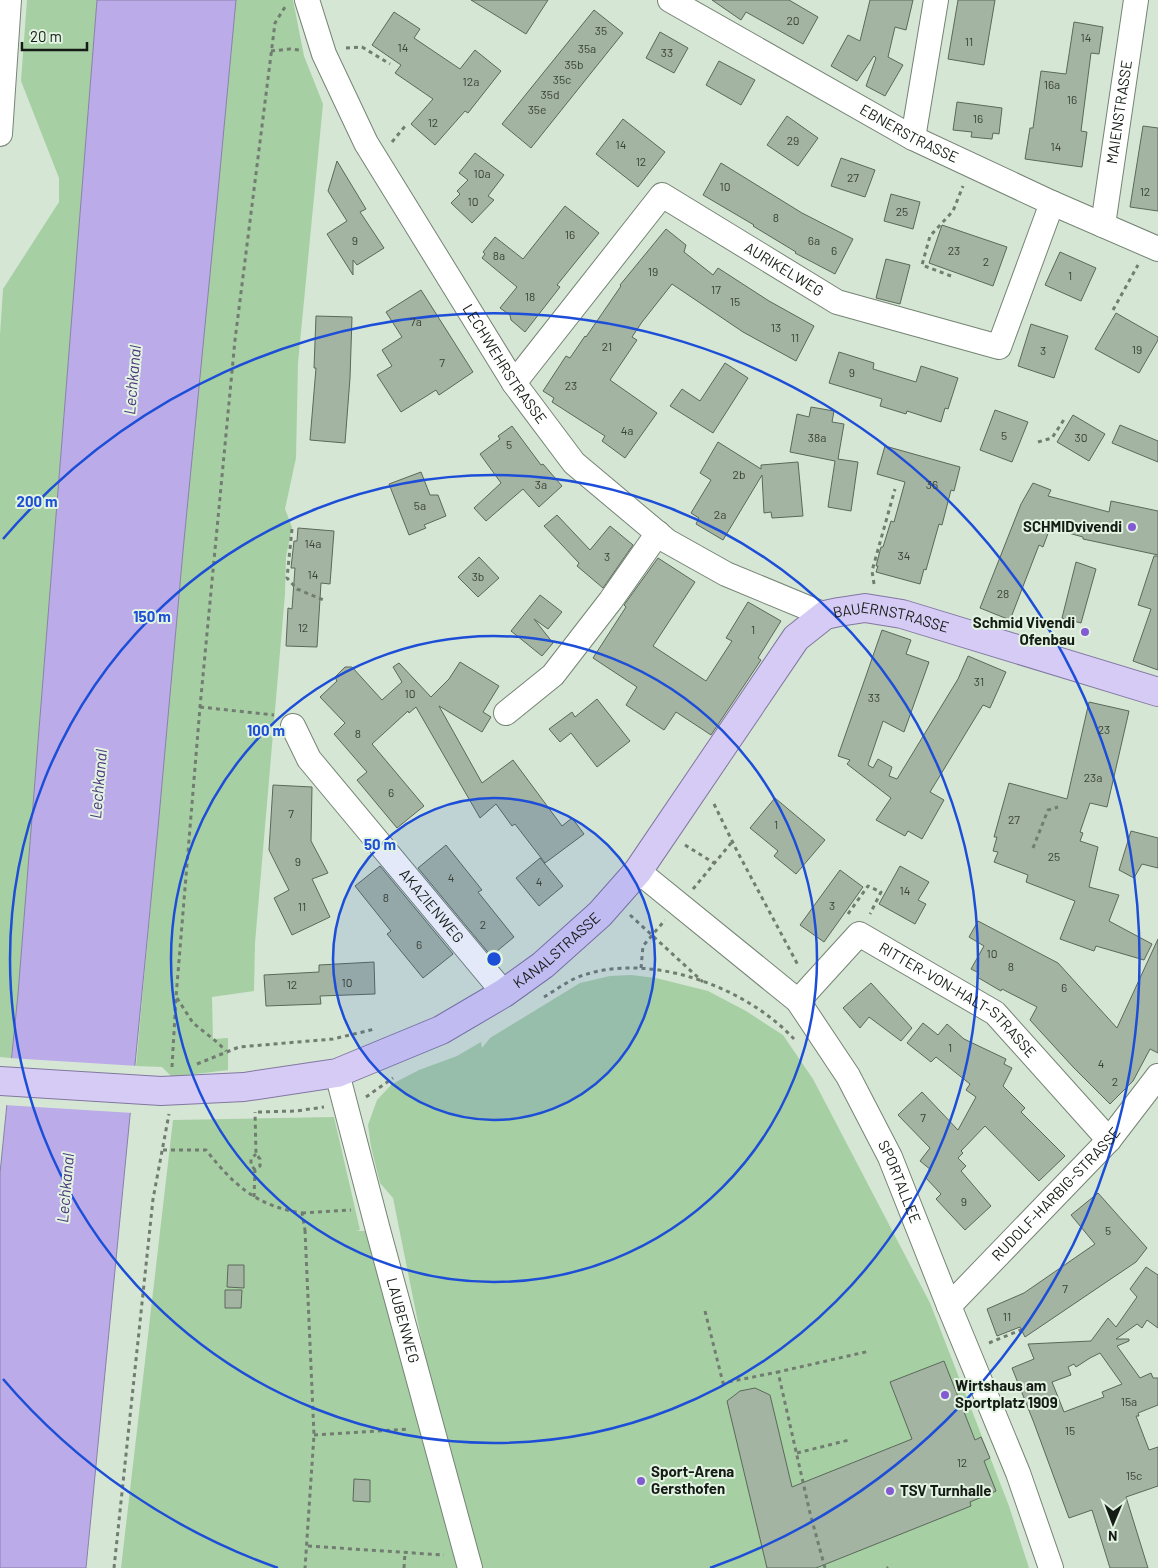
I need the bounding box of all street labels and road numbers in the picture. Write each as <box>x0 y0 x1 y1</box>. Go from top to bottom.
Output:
street label: MAIENSTRASSE <box>1102 59 1135 165</box>
street label: EBNERSTRASSE <box>857 100 961 166</box>
street label: AURIKELWEG <box>741 238 827 300</box>
street label: LECHWEHRSTRASSE <box>460 301 551 427</box>
street label: BAUERNSTRASSE <box>831 597 951 636</box>
street label: AKAZIENWEG <box>396 865 468 946</box>
street label: KANALSTRASSE <box>509 908 604 991</box>
street label: RITTER-VON-HALT-STRASSE <box>876 938 1041 1061</box>
street label: RUDOLF-HARBIG-STRASSE <box>987 1123 1124 1264</box>
street label: SPORTALLEE <box>875 1137 925 1226</box>
street label: LAUBENWEG <box>383 1275 424 1365</box>

